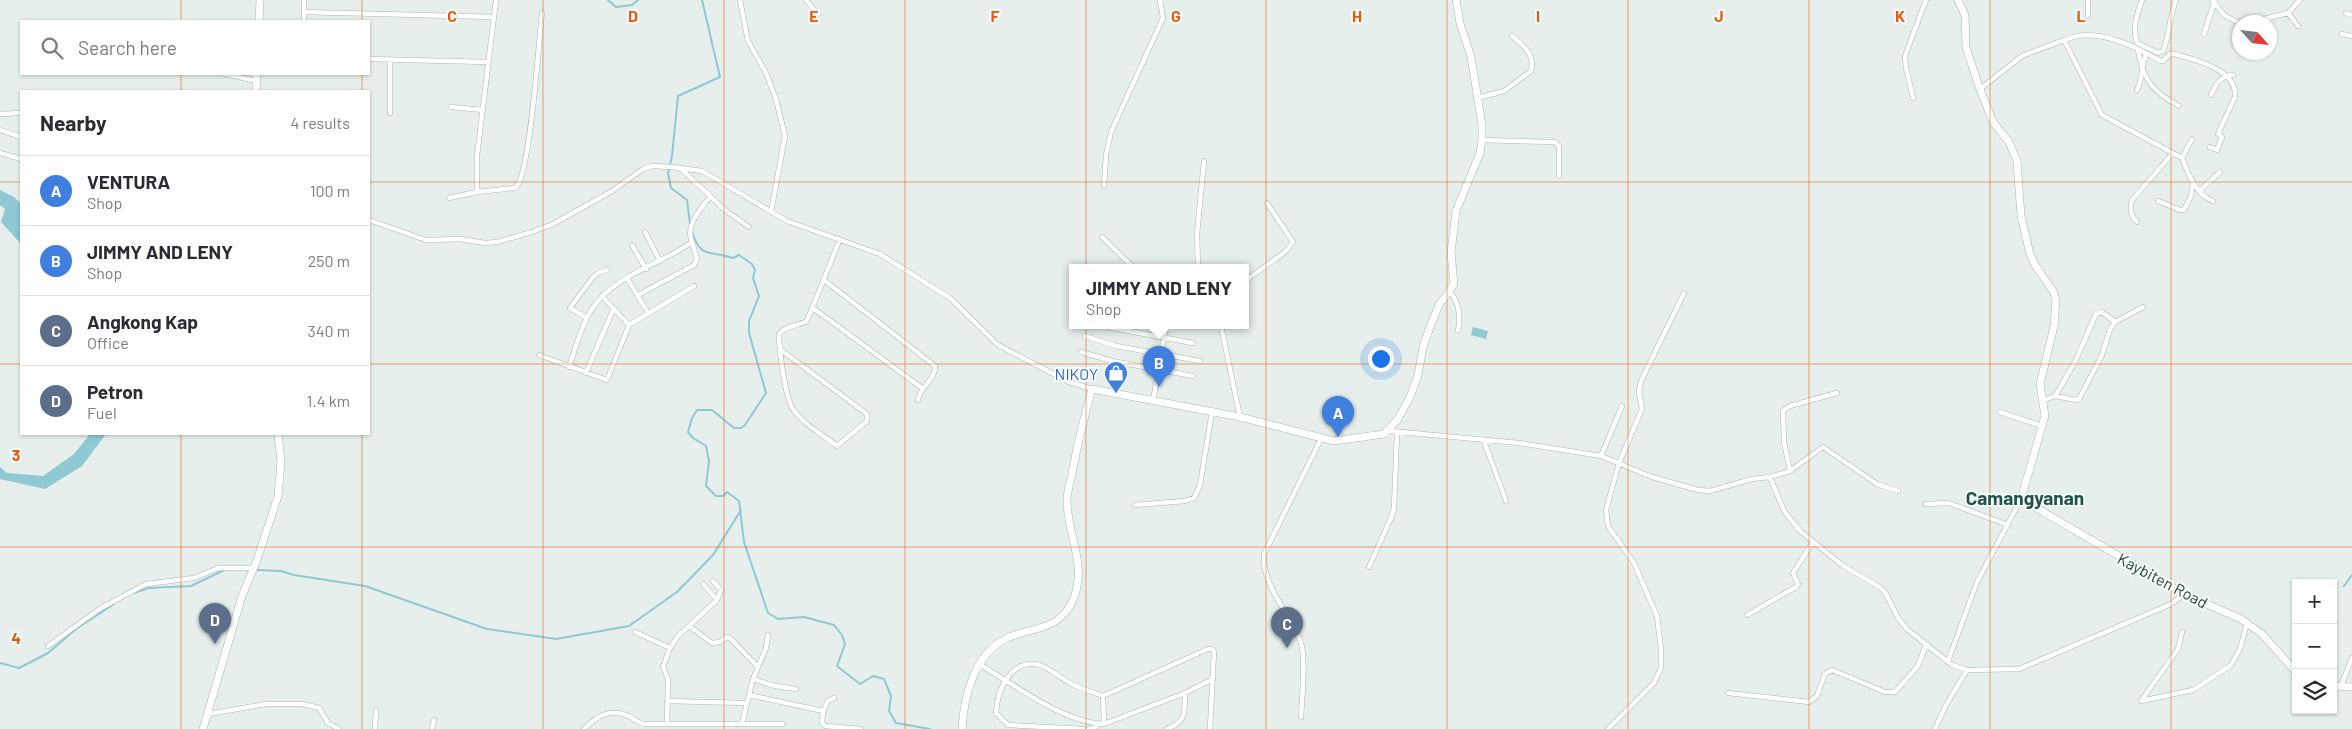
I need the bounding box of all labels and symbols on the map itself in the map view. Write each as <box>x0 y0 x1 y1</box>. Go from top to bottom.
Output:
text: C <box>447 6 457 25</box>
text: D <box>628 6 638 25</box>
text: E <box>809 6 819 25</box>
text: F <box>991 6 1000 25</box>
text: G <box>1171 6 1181 25</box>
text: H <box>1352 6 1362 25</box>
text: I <box>1536 6 1540 25</box>
text: J <box>1714 6 1724 25</box>
text: K <box>1895 6 1905 25</box>
text: L <box>2076 6 2086 25</box>
north arrow <box>2232 15 2277 60</box>
pin: B <box>1143 346 1175 387</box>
your location <box>1368 346 1394 372</box>
shop icon: NIKOY <box>1103 360 1129 394</box>
place label: NIKOY <box>1055 364 1098 383</box>
pin: A <box>1322 396 1354 437</box>
text: 3 <box>12 445 20 464</box>
district label: Camangyanan <box>1966 486 2084 509</box>
street label: Kaybiten Road <box>2115 548 2211 612</box>
pin: D <box>199 603 231 644</box>
pin: C <box>1271 607 1303 648</box>
text: 4 <box>11 628 21 647</box>

